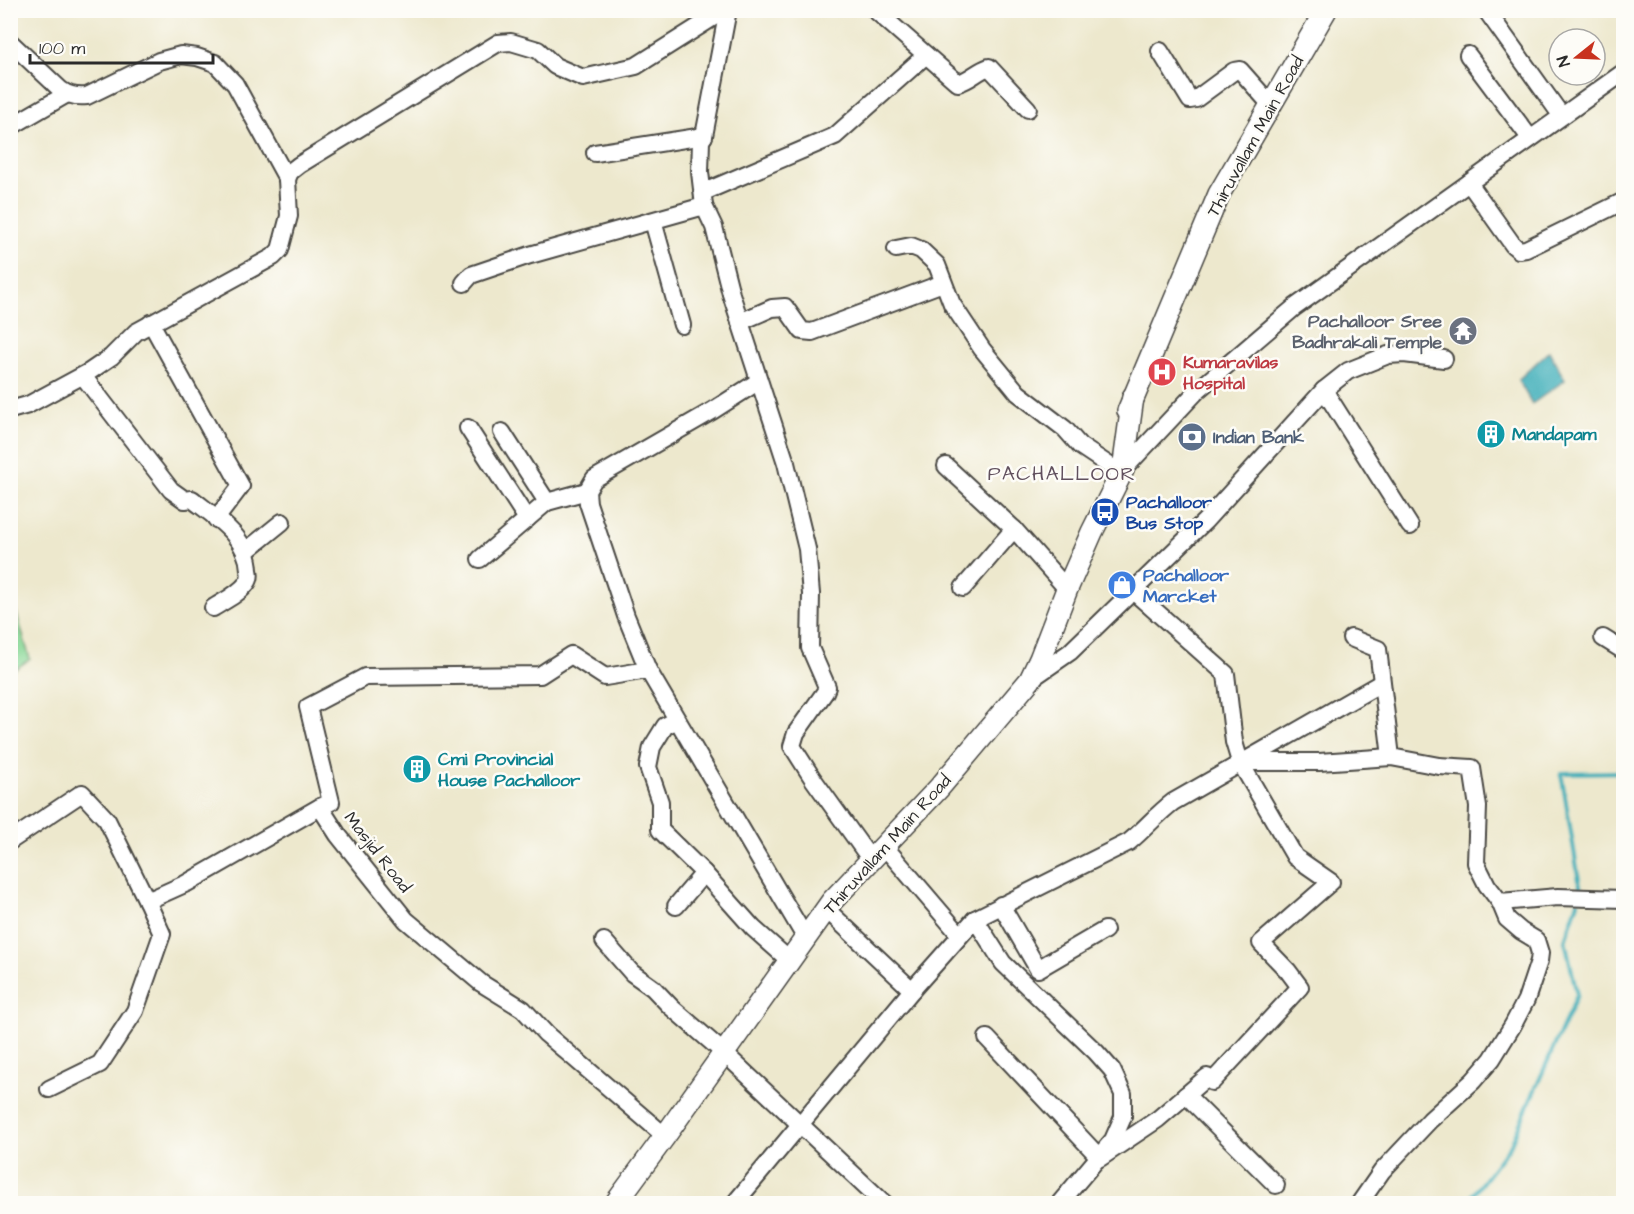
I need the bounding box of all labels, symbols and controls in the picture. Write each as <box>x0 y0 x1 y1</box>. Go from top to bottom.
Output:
scale bar <box>30 27 213 65</box>
north arrow <box>1547 27 1607 87</box>
text: 100 m <box>39 36 85 61</box>
street label: Thiruvallam Main Road <box>1201 51 1310 221</box>
text: N <box>1552 53 1576 69</box>
place label: Pachalloor Sree Badhrakali Temple <box>1292 309 1442 355</box>
temple icon: Pachalloor Sree Badhrakali Temple <box>1447 315 1479 347</box>
place label: Kumaravilas Hospital <box>1183 350 1278 396</box>
hospital icon: Kumaravilas Hospital <box>1146 356 1178 388</box>
building icon: Mandapam <box>1475 418 1507 450</box>
bank icon: Indian Bank <box>1176 421 1208 453</box>
place label: Mandapam <box>1512 422 1598 447</box>
place label: Indian Bank <box>1213 425 1305 450</box>
district label: PACHALLOOR <box>988 460 1136 488</box>
place label: Pachalloor Bus Stop <box>1126 490 1212 536</box>
bus stop icon: Pachalloor Bus Stop <box>1089 496 1121 528</box>
place label: Pachalloor Marcket <box>1143 563 1229 609</box>
shop icon: Pachalloor Marcket <box>1106 569 1138 601</box>
place label: Cmi Provincial House Pachalloor <box>438 747 580 793</box>
building icon: Cmi Provincial House Pachalloor <box>401 753 433 785</box>
street label: Thiruvallam Main Road <box>818 769 957 920</box>
street label: Masjid Road <box>338 806 417 898</box>

